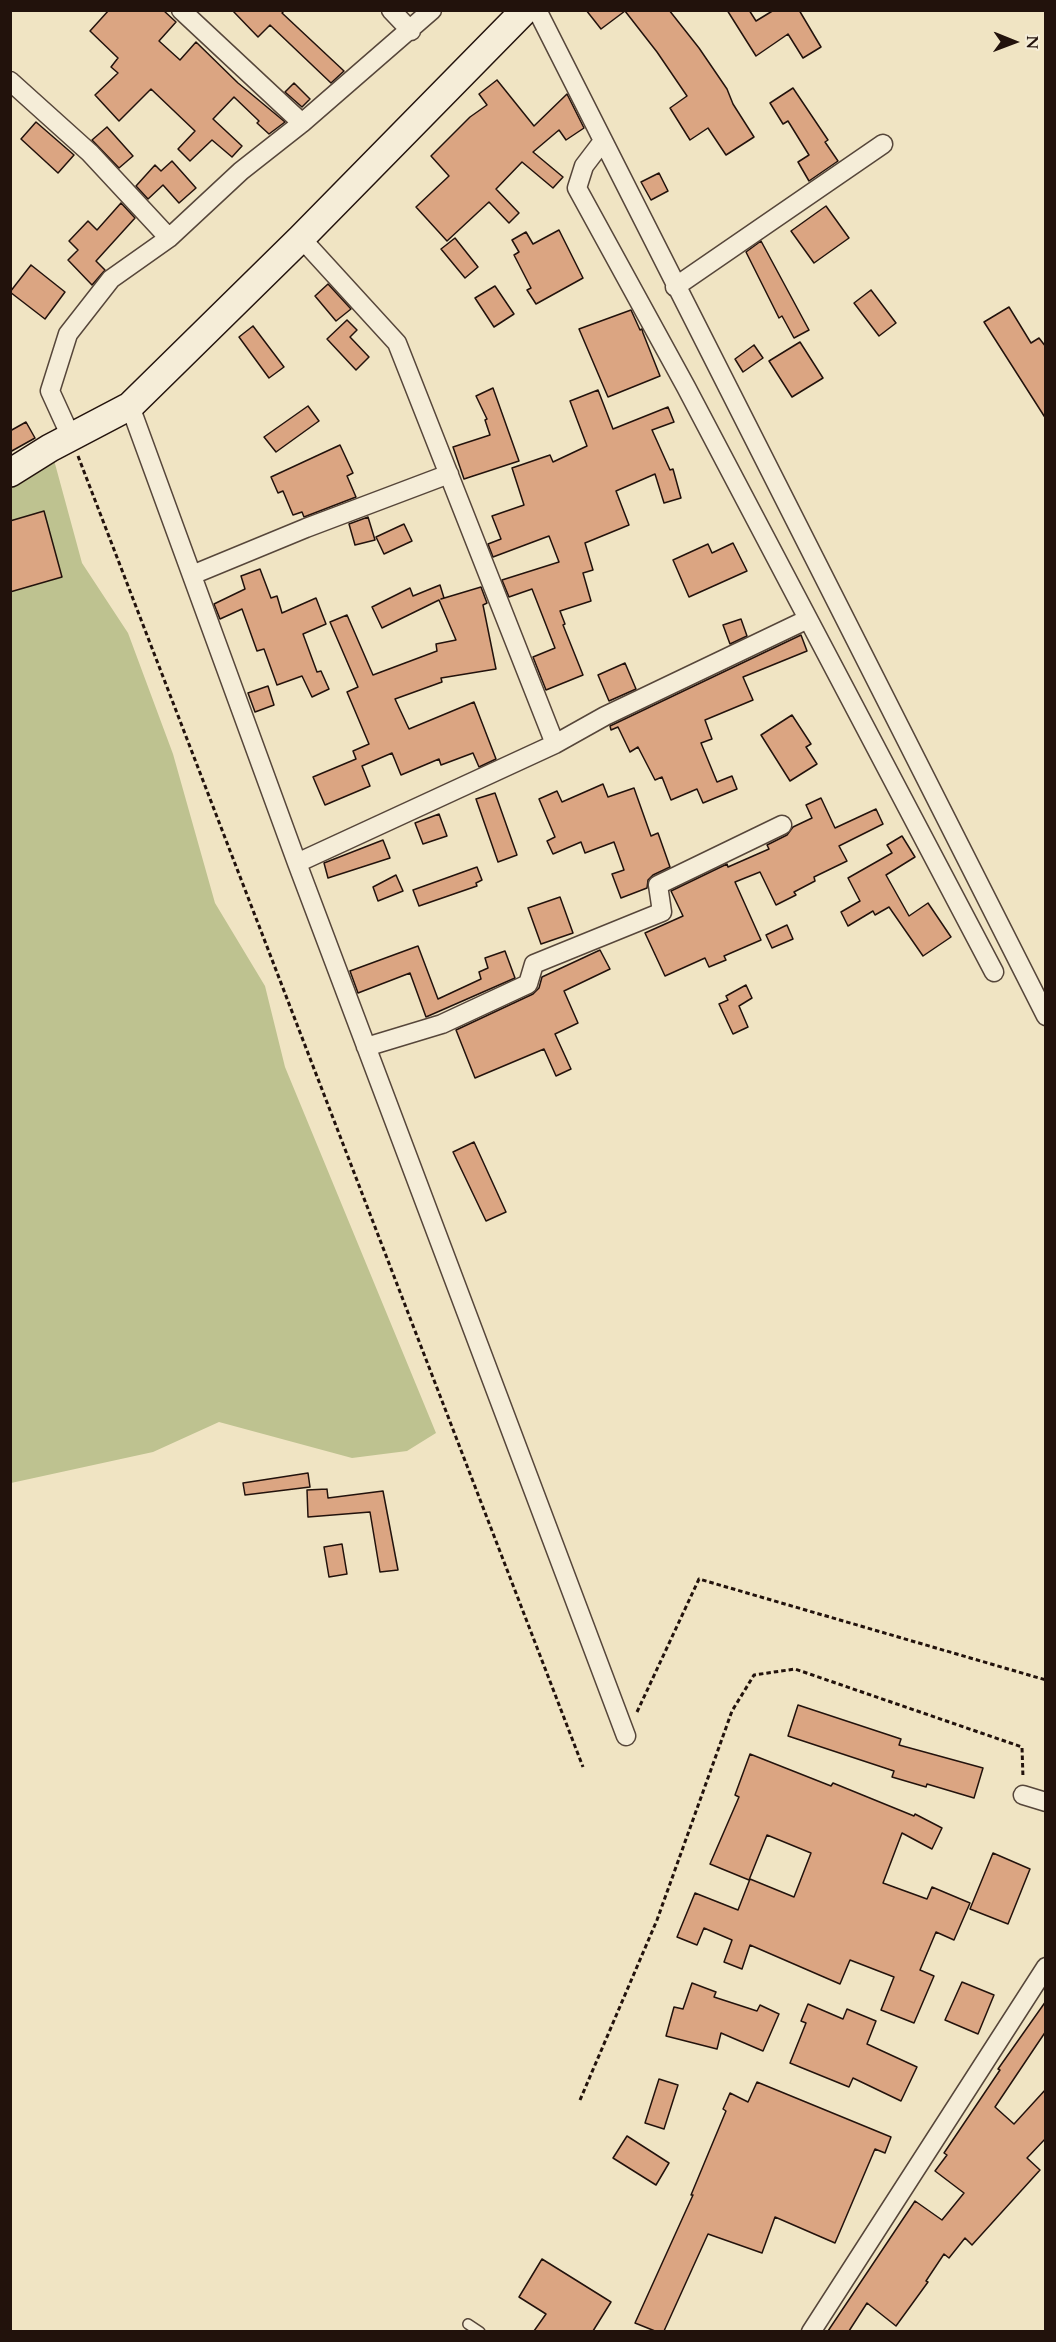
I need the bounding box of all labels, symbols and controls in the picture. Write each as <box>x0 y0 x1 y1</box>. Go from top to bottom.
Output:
north arrow <box>984 12 1044 72</box>
text: N <box>1021 35 1043 49</box>

